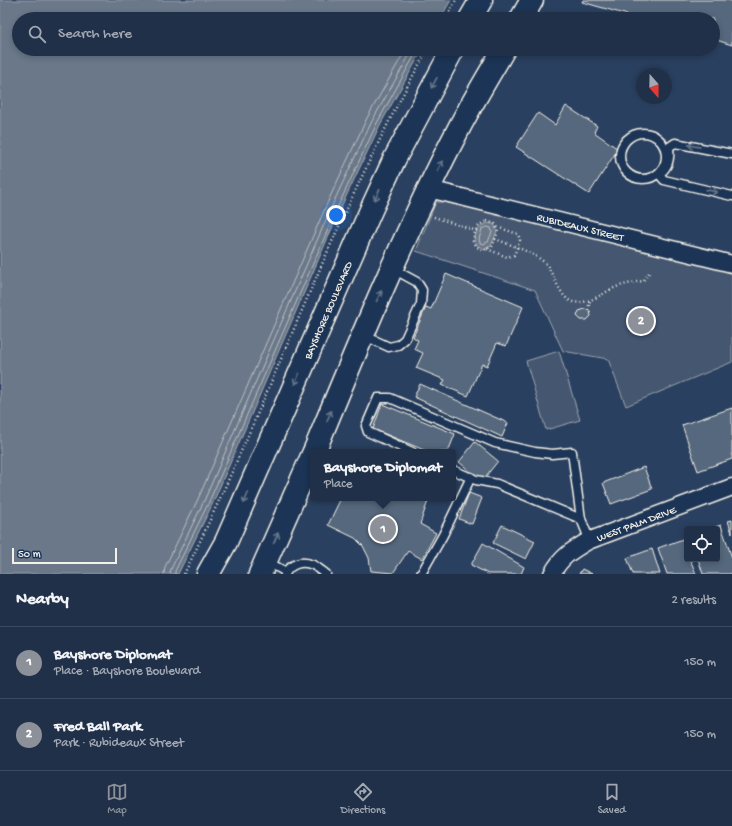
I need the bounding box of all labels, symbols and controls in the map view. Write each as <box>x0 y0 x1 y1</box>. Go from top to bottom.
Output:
search box <box>12 12 720 56</box>
icon: search <box>26 23 48 45</box>
text: Search here <box>58 25 132 43</box>
north arrow <box>636 68 672 104</box>
one-way arrow <box>430 77 438 89</box>
one-way arrow <box>688 142 701 150</box>
one-way arrow <box>437 160 444 172</box>
one-way arrow <box>705 188 718 196</box>
one-way arrow <box>373 189 380 201</box>
your location <box>326 205 346 225</box>
street label: RUBIDEAUX STREET <box>535 212 625 245</box>
street label: BAYSHORE BOULEVARD <box>302 259 356 362</box>
one-way arrow <box>376 291 383 303</box>
pin: 2 <box>628 306 654 336</box>
one-way arrow <box>293 372 301 384</box>
one-way arrow <box>325 410 333 422</box>
popup <box>310 449 456 501</box>
text: Bayshore Diplomat <box>324 459 442 477</box>
text: Place <box>324 477 352 492</box>
one-way arrow <box>241 492 249 504</box>
street label: WEST PALM DRIVE <box>596 504 679 545</box>
pin: 1 <box>370 514 396 544</box>
map controls <box>684 526 720 562</box>
button: locate <box>684 526 720 562</box>
one-way arrow <box>273 533 280 545</box>
scale bar <box>12 546 117 565</box>
text: 50 m <box>18 549 40 561</box>
text: Nearby <box>16 590 69 610</box>
text: 2 results <box>671 593 716 608</box>
text: Bayshore Diplomat <box>54 646 172 664</box>
text: 1 <box>26 655 32 670</box>
text: 150 m <box>684 655 716 670</box>
text: Place · Bayshore Boulevard <box>54 664 200 679</box>
text: Fred Ball Park <box>54 718 142 736</box>
text: 2 <box>26 727 32 742</box>
text: 150 m <box>684 727 716 742</box>
text: Park · Rubideaux Street <box>54 736 184 751</box>
tab: Map <box>106 781 128 817</box>
tab: Directions <box>341 781 385 817</box>
tab: Saved <box>598 781 626 817</box>

